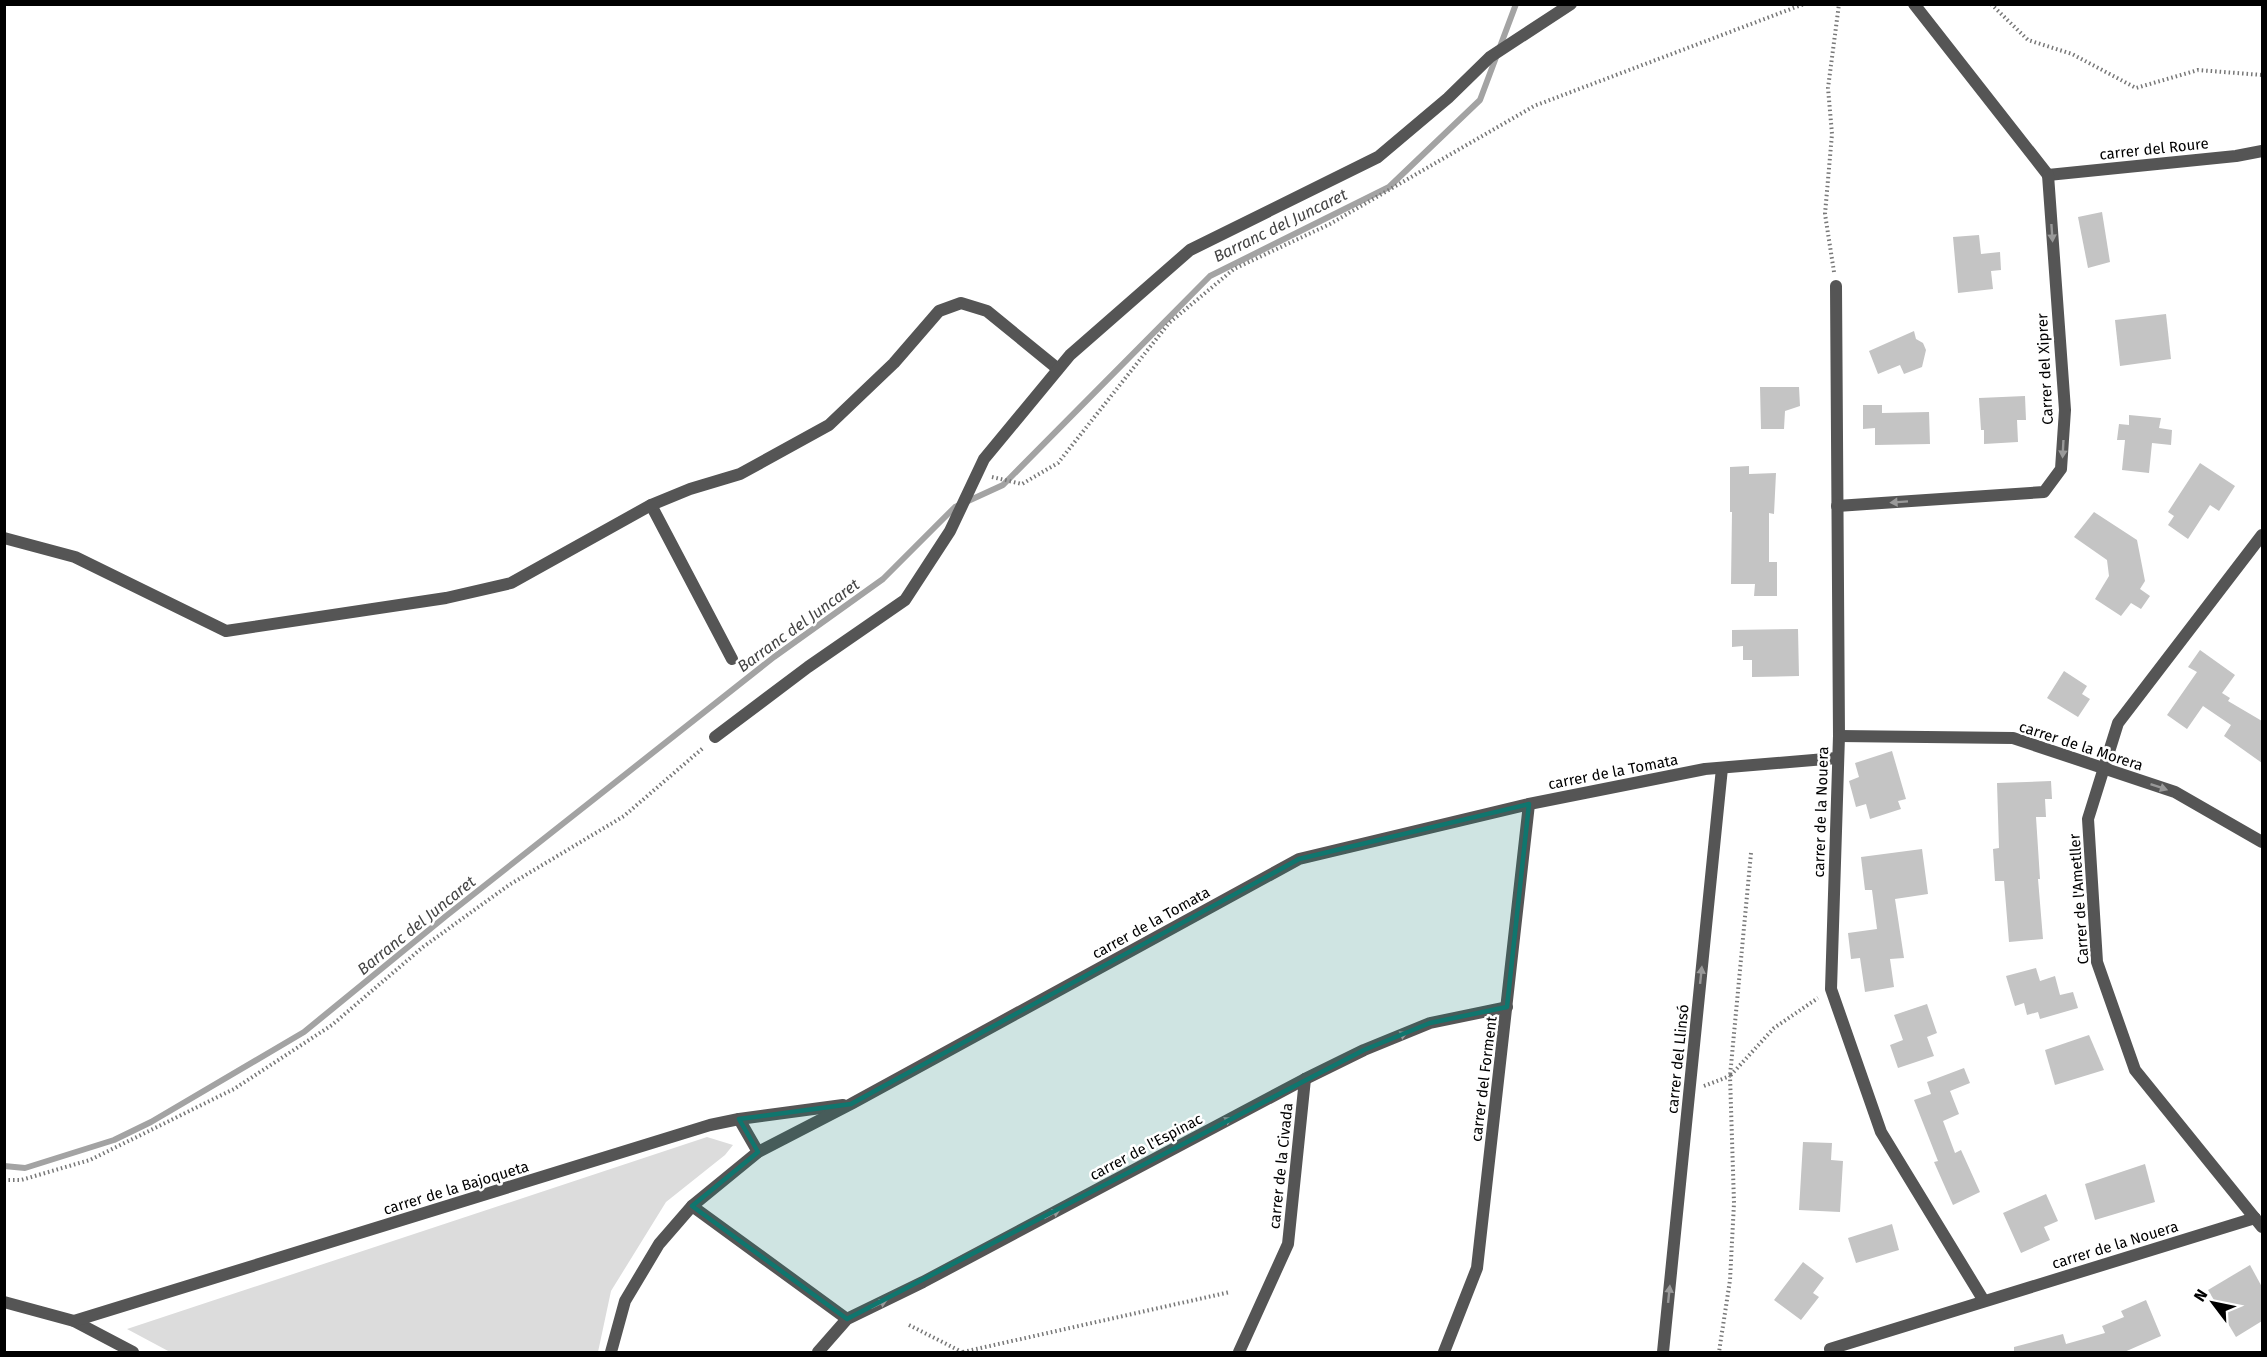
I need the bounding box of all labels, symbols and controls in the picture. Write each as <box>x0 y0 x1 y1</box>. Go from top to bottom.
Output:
street label: carrer del Roure <box>2099 134 2209 164</box>
water label: Barranc del Juncaret <box>1210 185 1350 266</box>
one-way arrow <box>2047 224 2057 243</box>
street label: Carrer del Xiprer <box>2033 313 2057 425</box>
one-way arrow <box>2058 439 2067 458</box>
one-way arrow <box>1889 497 1908 507</box>
water label: Barranc del Juncaret <box>734 575 863 676</box>
street label: carrer de la Morera <box>2017 717 2145 775</box>
street label: carrer de la Nouera <box>1810 746 1832 878</box>
street label: carrer de la Tomata <box>1546 751 1680 793</box>
one-way arrow <box>2150 782 2168 792</box>
street label: Carrer de l'Ametller <box>2065 833 2093 965</box>
water label: Barranc del Juncaret <box>354 872 479 979</box>
street label: carrer de la Tomata <box>1089 883 1213 963</box>
one-way arrow <box>1696 965 1706 984</box>
street label: carrer del Llinsó <box>1663 1003 1693 1115</box>
street label: carrer del Forment <box>1467 1015 1501 1143</box>
one-way arrow <box>1390 1031 1408 1041</box>
street label: carrer de la Civada <box>1265 1102 1297 1230</box>
street label: carrer de l'Espinac <box>1087 1110 1205 1184</box>
one-way arrow <box>1216 1117 1233 1127</box>
street label: carrer de la Bajoqueta <box>381 1157 531 1219</box>
one-way arrow <box>1044 1209 1061 1219</box>
street label: carrer de la Nouera <box>2050 1217 2180 1273</box>
north arrow <box>2183 1273 2243 1333</box>
one-way arrow <box>1664 1285 1674 1304</box>
text: N <box>2190 1286 2212 1305</box>
one-way arrow <box>870 1299 888 1309</box>

